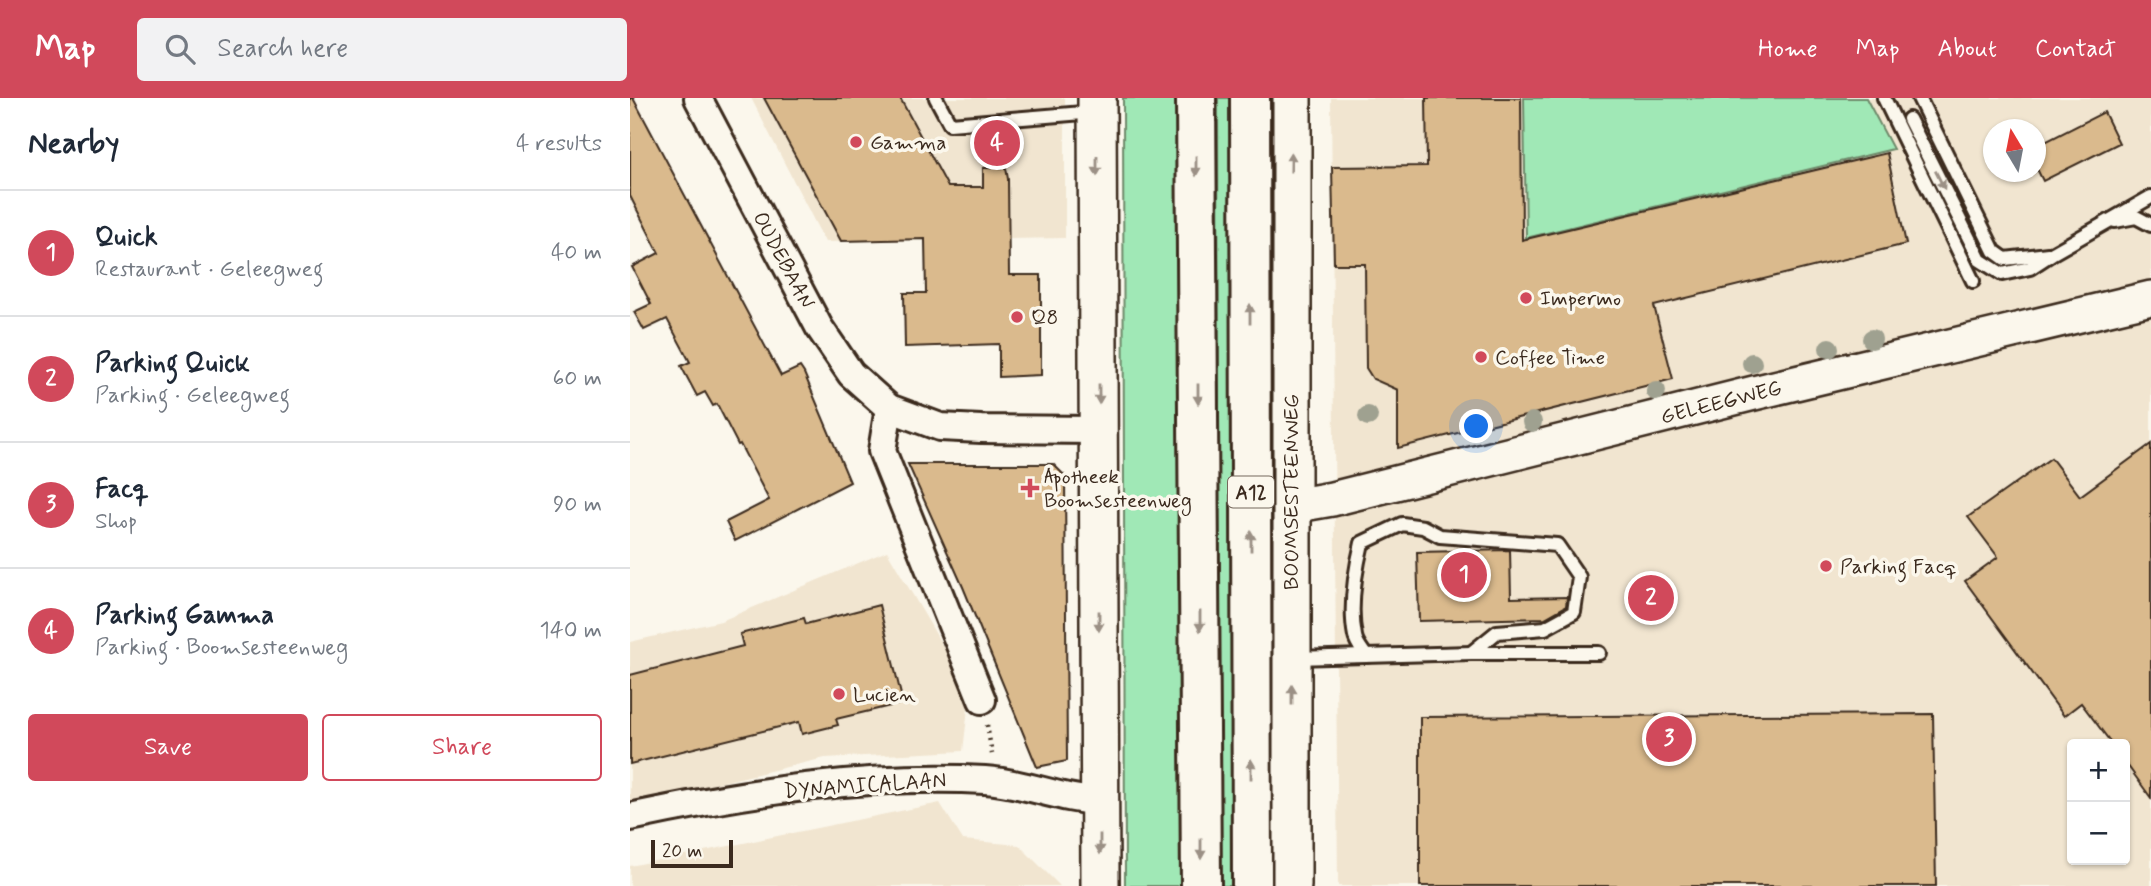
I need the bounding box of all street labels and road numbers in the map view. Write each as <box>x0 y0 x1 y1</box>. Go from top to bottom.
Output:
street label: OUDEBAAN <box>746 207 821 314</box>
street label: GELEEGWEG <box>1658 374 1785 432</box>
street label: BOOMSESTEENWEG <box>1278 394 1306 590</box>
road number: A12 <box>1228 476 1274 508</box>
street label: DYNAMICALAAN <box>783 766 947 806</box>

